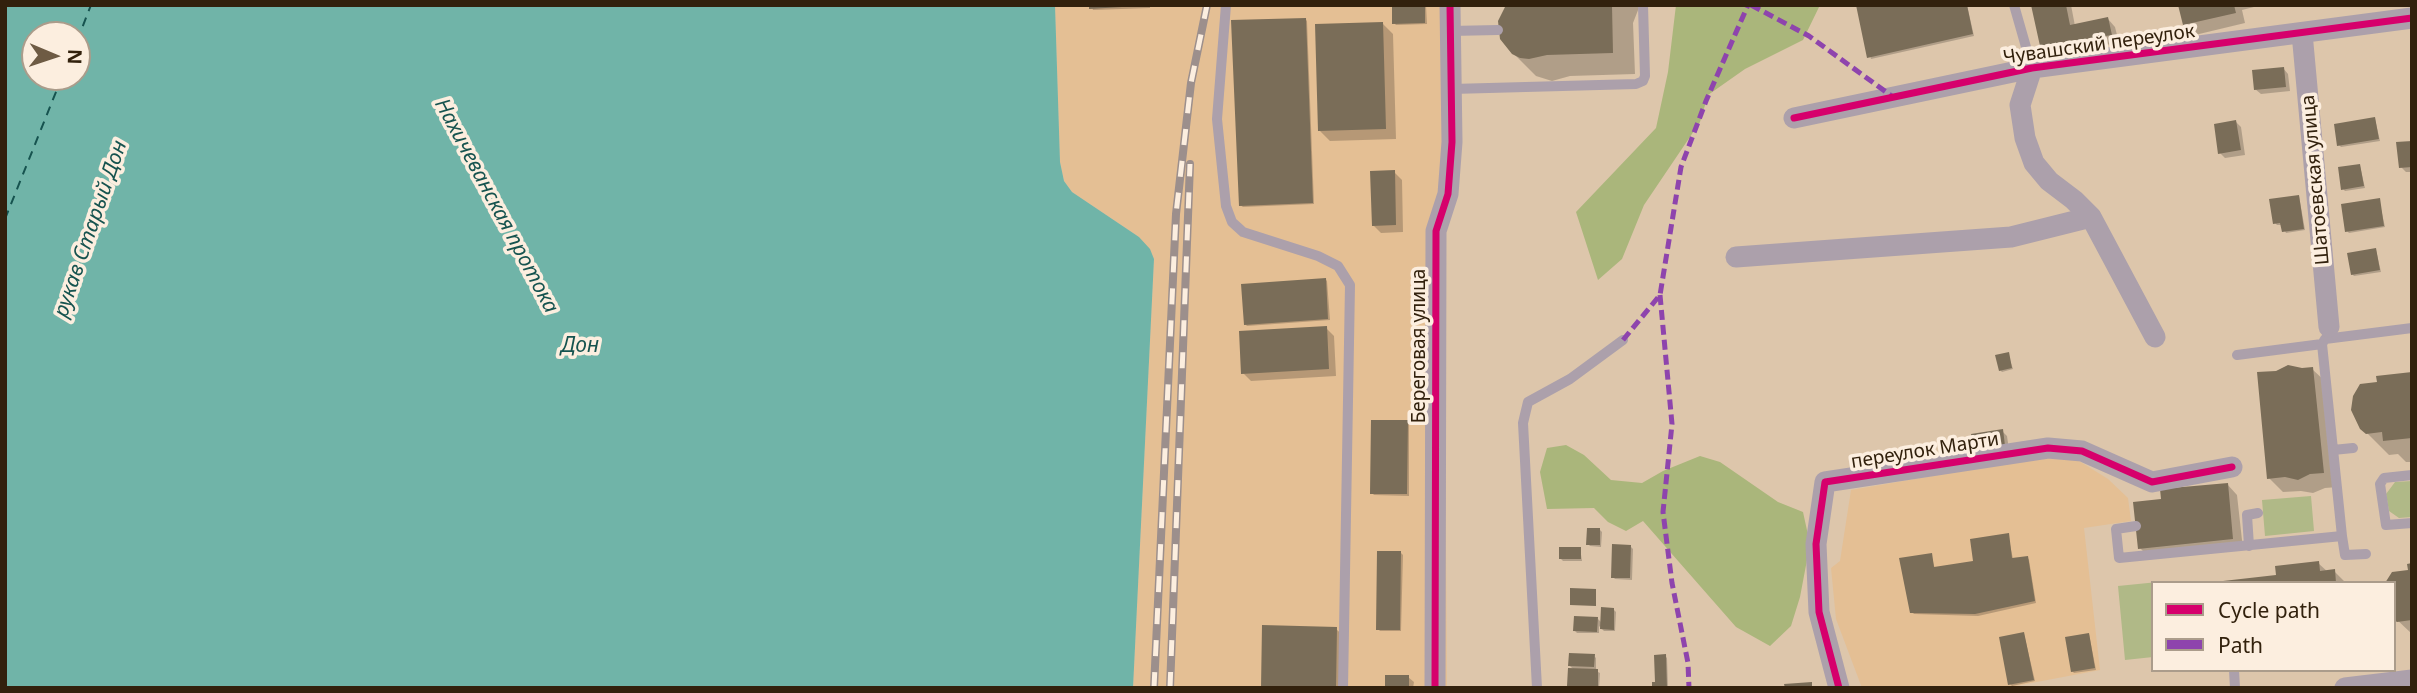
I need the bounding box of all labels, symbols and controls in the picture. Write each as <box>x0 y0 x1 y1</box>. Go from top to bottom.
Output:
street label: Чувашский переулок <box>2002 20 2196 70</box>
north arrow <box>21 21 91 91</box>
text: N <box>62 48 88 65</box>
water label: Нахичеванская протока <box>429 94 563 318</box>
street label: Шатоевская улица <box>2297 94 2335 266</box>
water label: рукав Старый Дон <box>49 137 133 321</box>
street label: Береговая улица <box>1409 269 1431 423</box>
water label: Дон <box>561 333 599 359</box>
street label: переулок Марти <box>1849 428 2001 474</box>
legend <box>2151 581 2396 672</box>
text: Cycle path <box>2218 596 2320 624</box>
text: Path <box>2218 631 2263 659</box>

